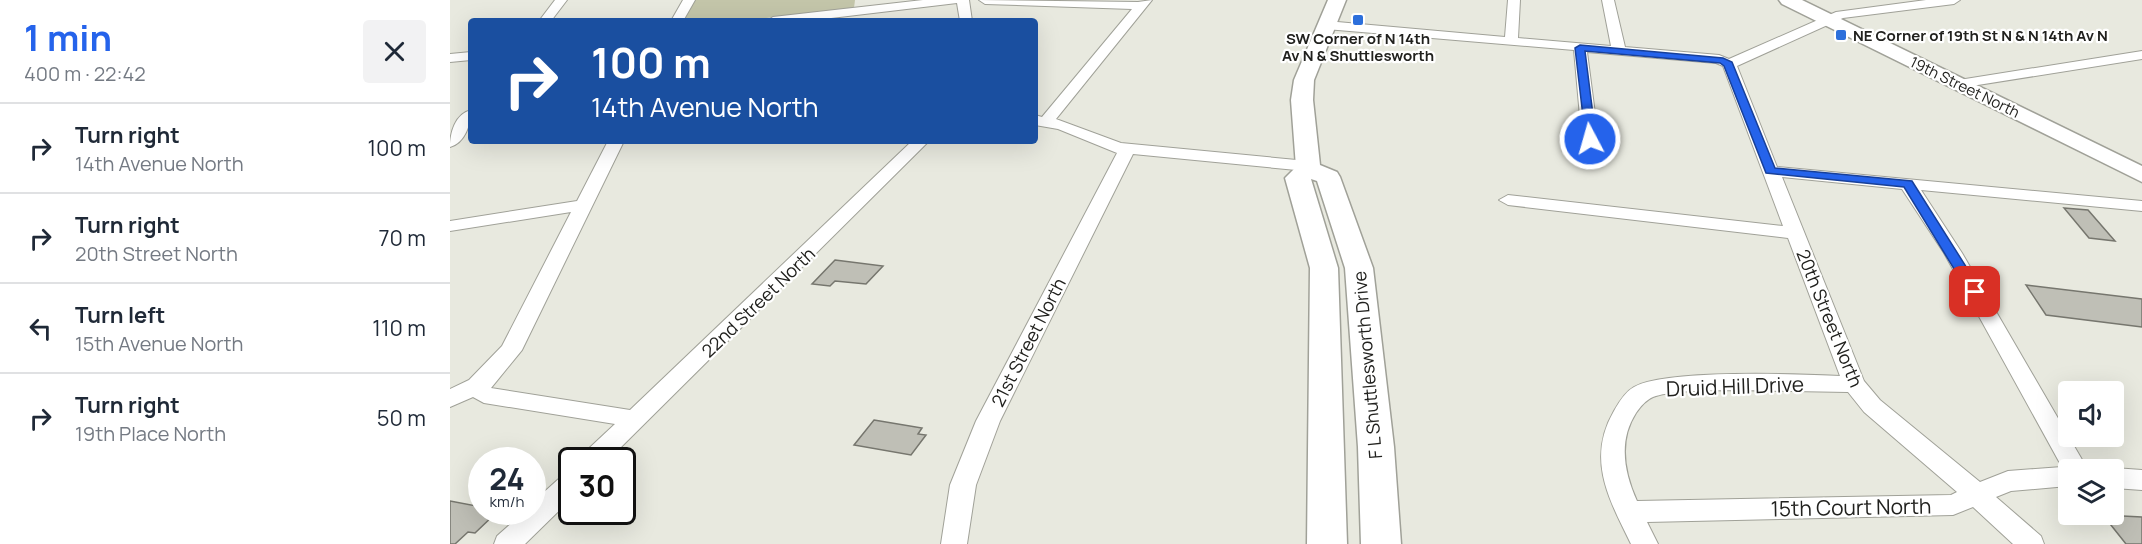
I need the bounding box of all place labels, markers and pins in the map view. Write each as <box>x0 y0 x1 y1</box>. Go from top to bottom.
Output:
marker: SW Corner of N 14th Av N & Shuttlesworth <box>1351 13 1365 27</box>
place label: NE Corner of 19th St N & N 14th Av N <box>1853 25 2108 46</box>
place label: SW Corner of N 14th Av N & Shuttlesworth <box>1282 28 1434 66</box>
marker: NE Corner of 19th St N & N 14th Av N <box>1834 28 1848 42</box>
pin <box>1949 266 2000 317</box>

